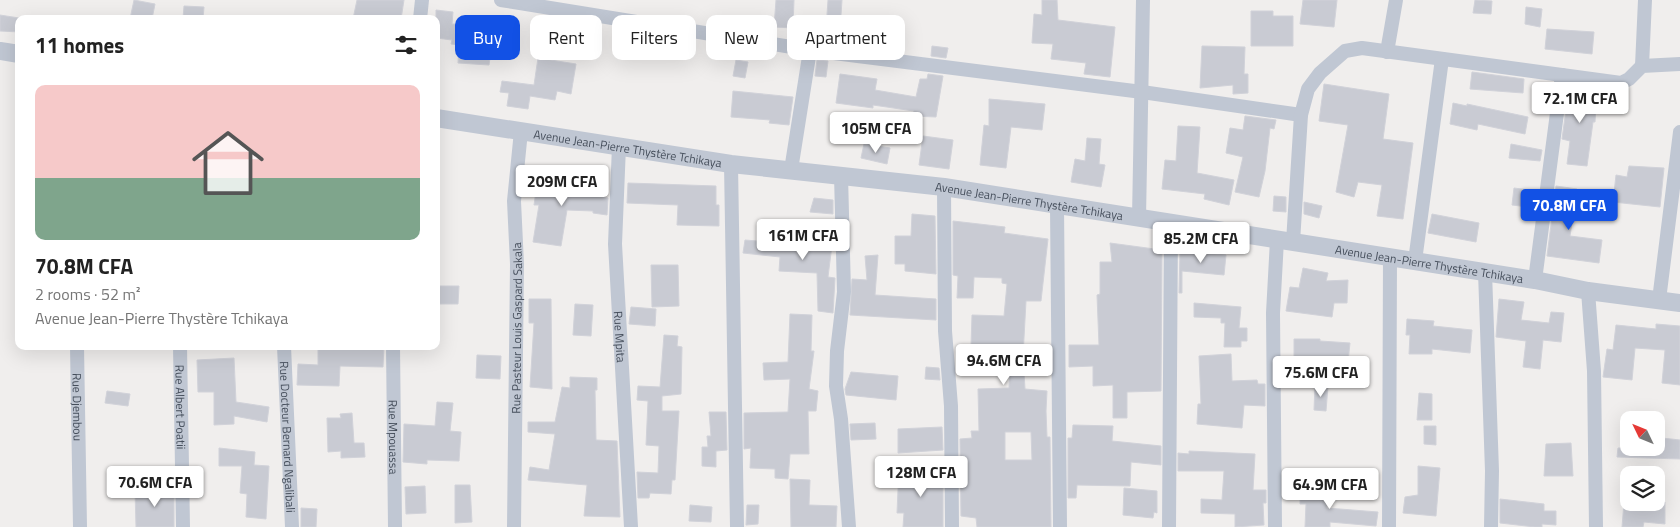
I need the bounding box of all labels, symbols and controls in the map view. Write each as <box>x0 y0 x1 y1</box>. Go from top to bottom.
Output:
chip: Buy <box>455 15 520 60</box>
chip: Rent <box>530 15 602 60</box>
chip: Filters <box>612 15 696 60</box>
chip: New <box>706 15 777 60</box>
chip: Apartment <box>787 15 905 60</box>
text: 11 homes <box>35 29 124 61</box>
icon: filters <box>392 31 420 59</box>
pin: 72.1M CFA <box>1523 82 1637 124</box>
text: 72.1M CFA <box>1543 86 1617 110</box>
pin: 105M CFA <box>824 112 928 154</box>
text: 105M CFA <box>841 116 911 140</box>
icon: home <box>183 118 273 208</box>
street label: Avenue Jean-Pierre Thystère Tchikaya <box>532 124 723 172</box>
pin: 209M CFA <box>510 164 614 207</box>
text: 209M CFA <box>527 169 597 193</box>
street label: Avenue Jean-Pierre Thystère Tchikaya <box>934 177 1125 225</box>
pin: 70.8M CFA <box>1512 188 1626 231</box>
text: 70.8M CFA <box>1532 193 1606 217</box>
pin: 161M CFA <box>751 218 855 261</box>
pin: 85.2M CFA <box>1144 222 1258 264</box>
text: 161M CFA <box>768 223 838 247</box>
text: 85.2M CFA <box>1164 226 1238 250</box>
street label: Avenue Jean-Pierre Thystère Tchikaya <box>1334 239 1525 288</box>
street label: Rue Pasteur Louis Gaspard Sakala <box>506 242 527 414</box>
text: 70.8M CFA <box>35 250 133 282</box>
text: 2 rooms · 52 m² <box>35 282 140 306</box>
text: Avenue Jean-Pierre Thystère Tchikaya <box>35 306 288 330</box>
street label: Rue Mpita <box>609 310 631 363</box>
pin: 94.6M CFA <box>947 344 1061 386</box>
text: 94.6M CFA <box>967 348 1041 372</box>
pin: 75.6M CFA <box>1264 356 1378 398</box>
text: 75.6M CFA <box>1284 360 1358 384</box>
street label: Rue Docteur Bernard Ngalibali <box>275 361 301 513</box>
street label: Rue Albert Poatii <box>171 364 191 449</box>
street label: Rue Djembou <box>68 373 88 441</box>
street label: Rue Mpouassa <box>384 399 404 474</box>
north arrow <box>1620 411 1665 456</box>
map controls <box>1620 411 1665 511</box>
pin: 128M CFA <box>869 456 973 498</box>
text: 128M CFA <box>886 460 956 484</box>
pin: 70.6M CFA <box>98 466 212 508</box>
button: layers <box>1620 466 1665 511</box>
pin: 64.9M CFA <box>1273 468 1387 510</box>
text: 70.6M CFA <box>118 470 192 494</box>
text: 64.9M CFA <box>1293 472 1367 496</box>

